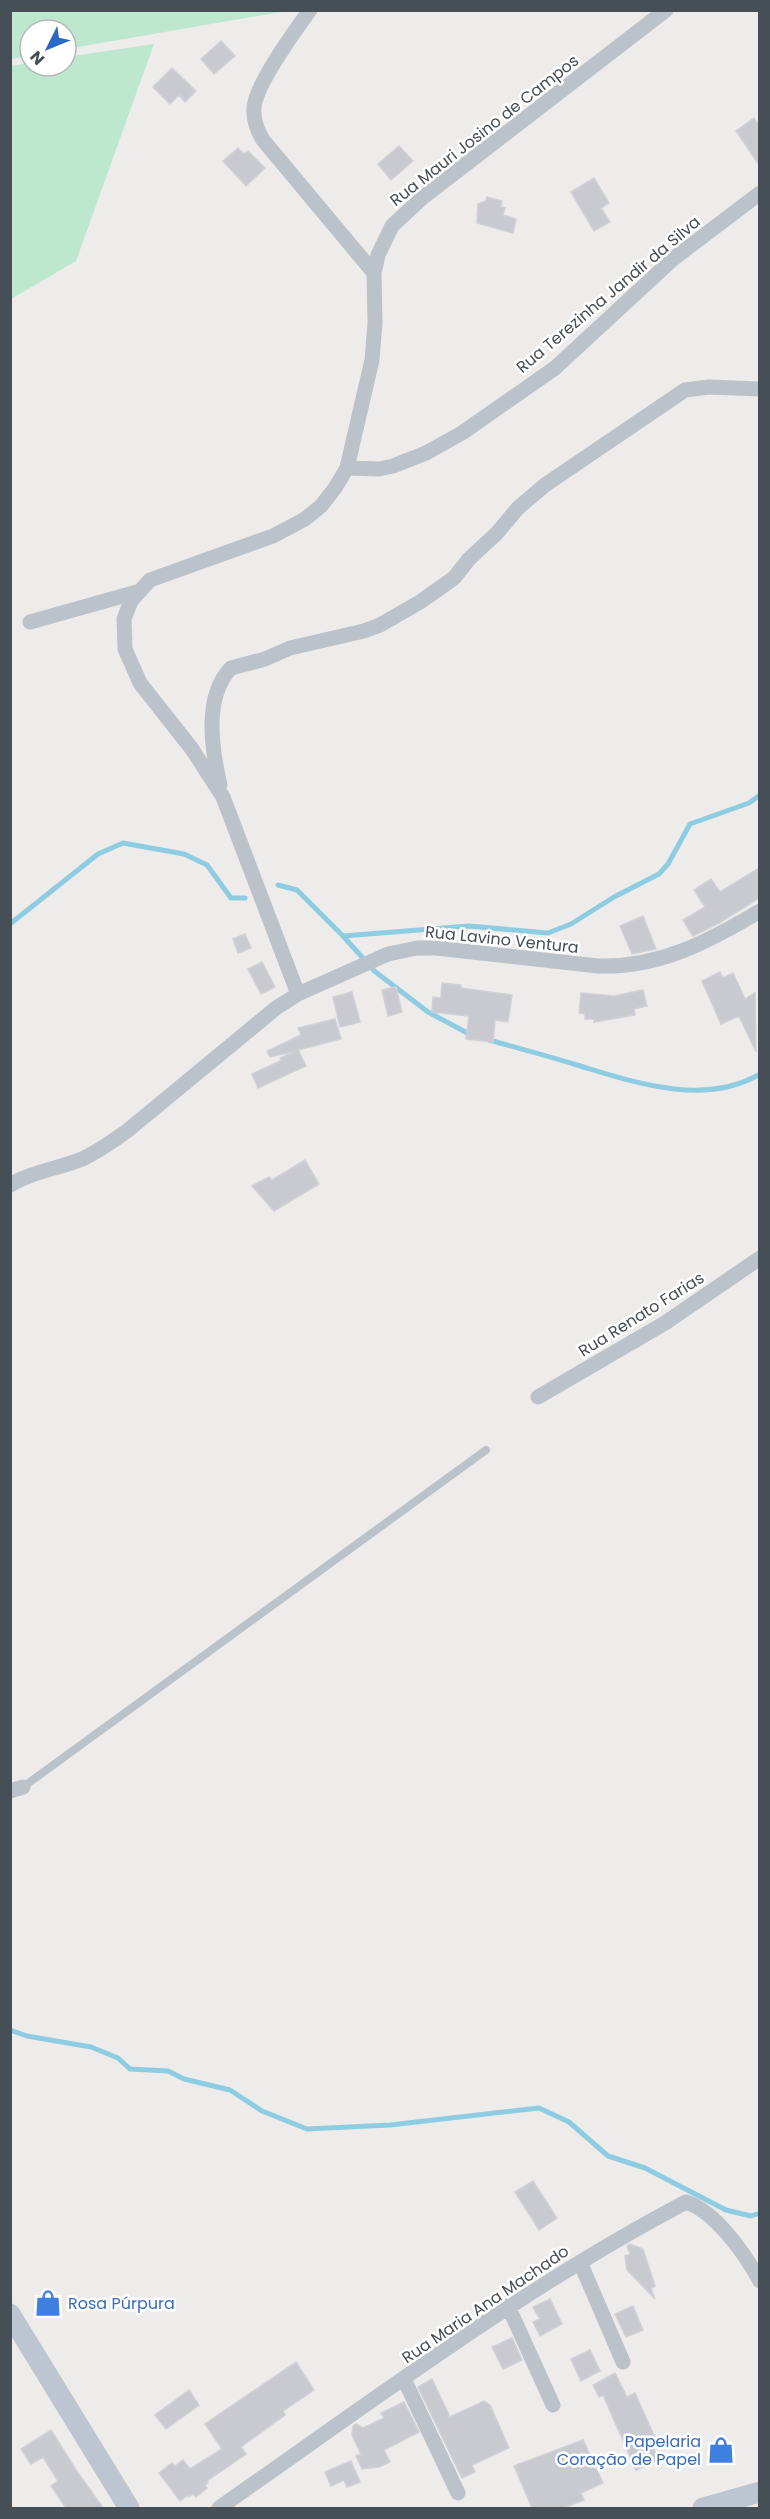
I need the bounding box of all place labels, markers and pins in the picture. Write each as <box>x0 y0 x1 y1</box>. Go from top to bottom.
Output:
shop icon: Rosa Púrpura <box>33 2288 63 2318</box>
place label: Rosa Púrpura <box>68 2292 175 2315</box>
place label: Papelaria Coração de Papel <box>557 2430 701 2471</box>
shop icon: Papelaria Coração de Papel <box>706 2435 736 2465</box>

